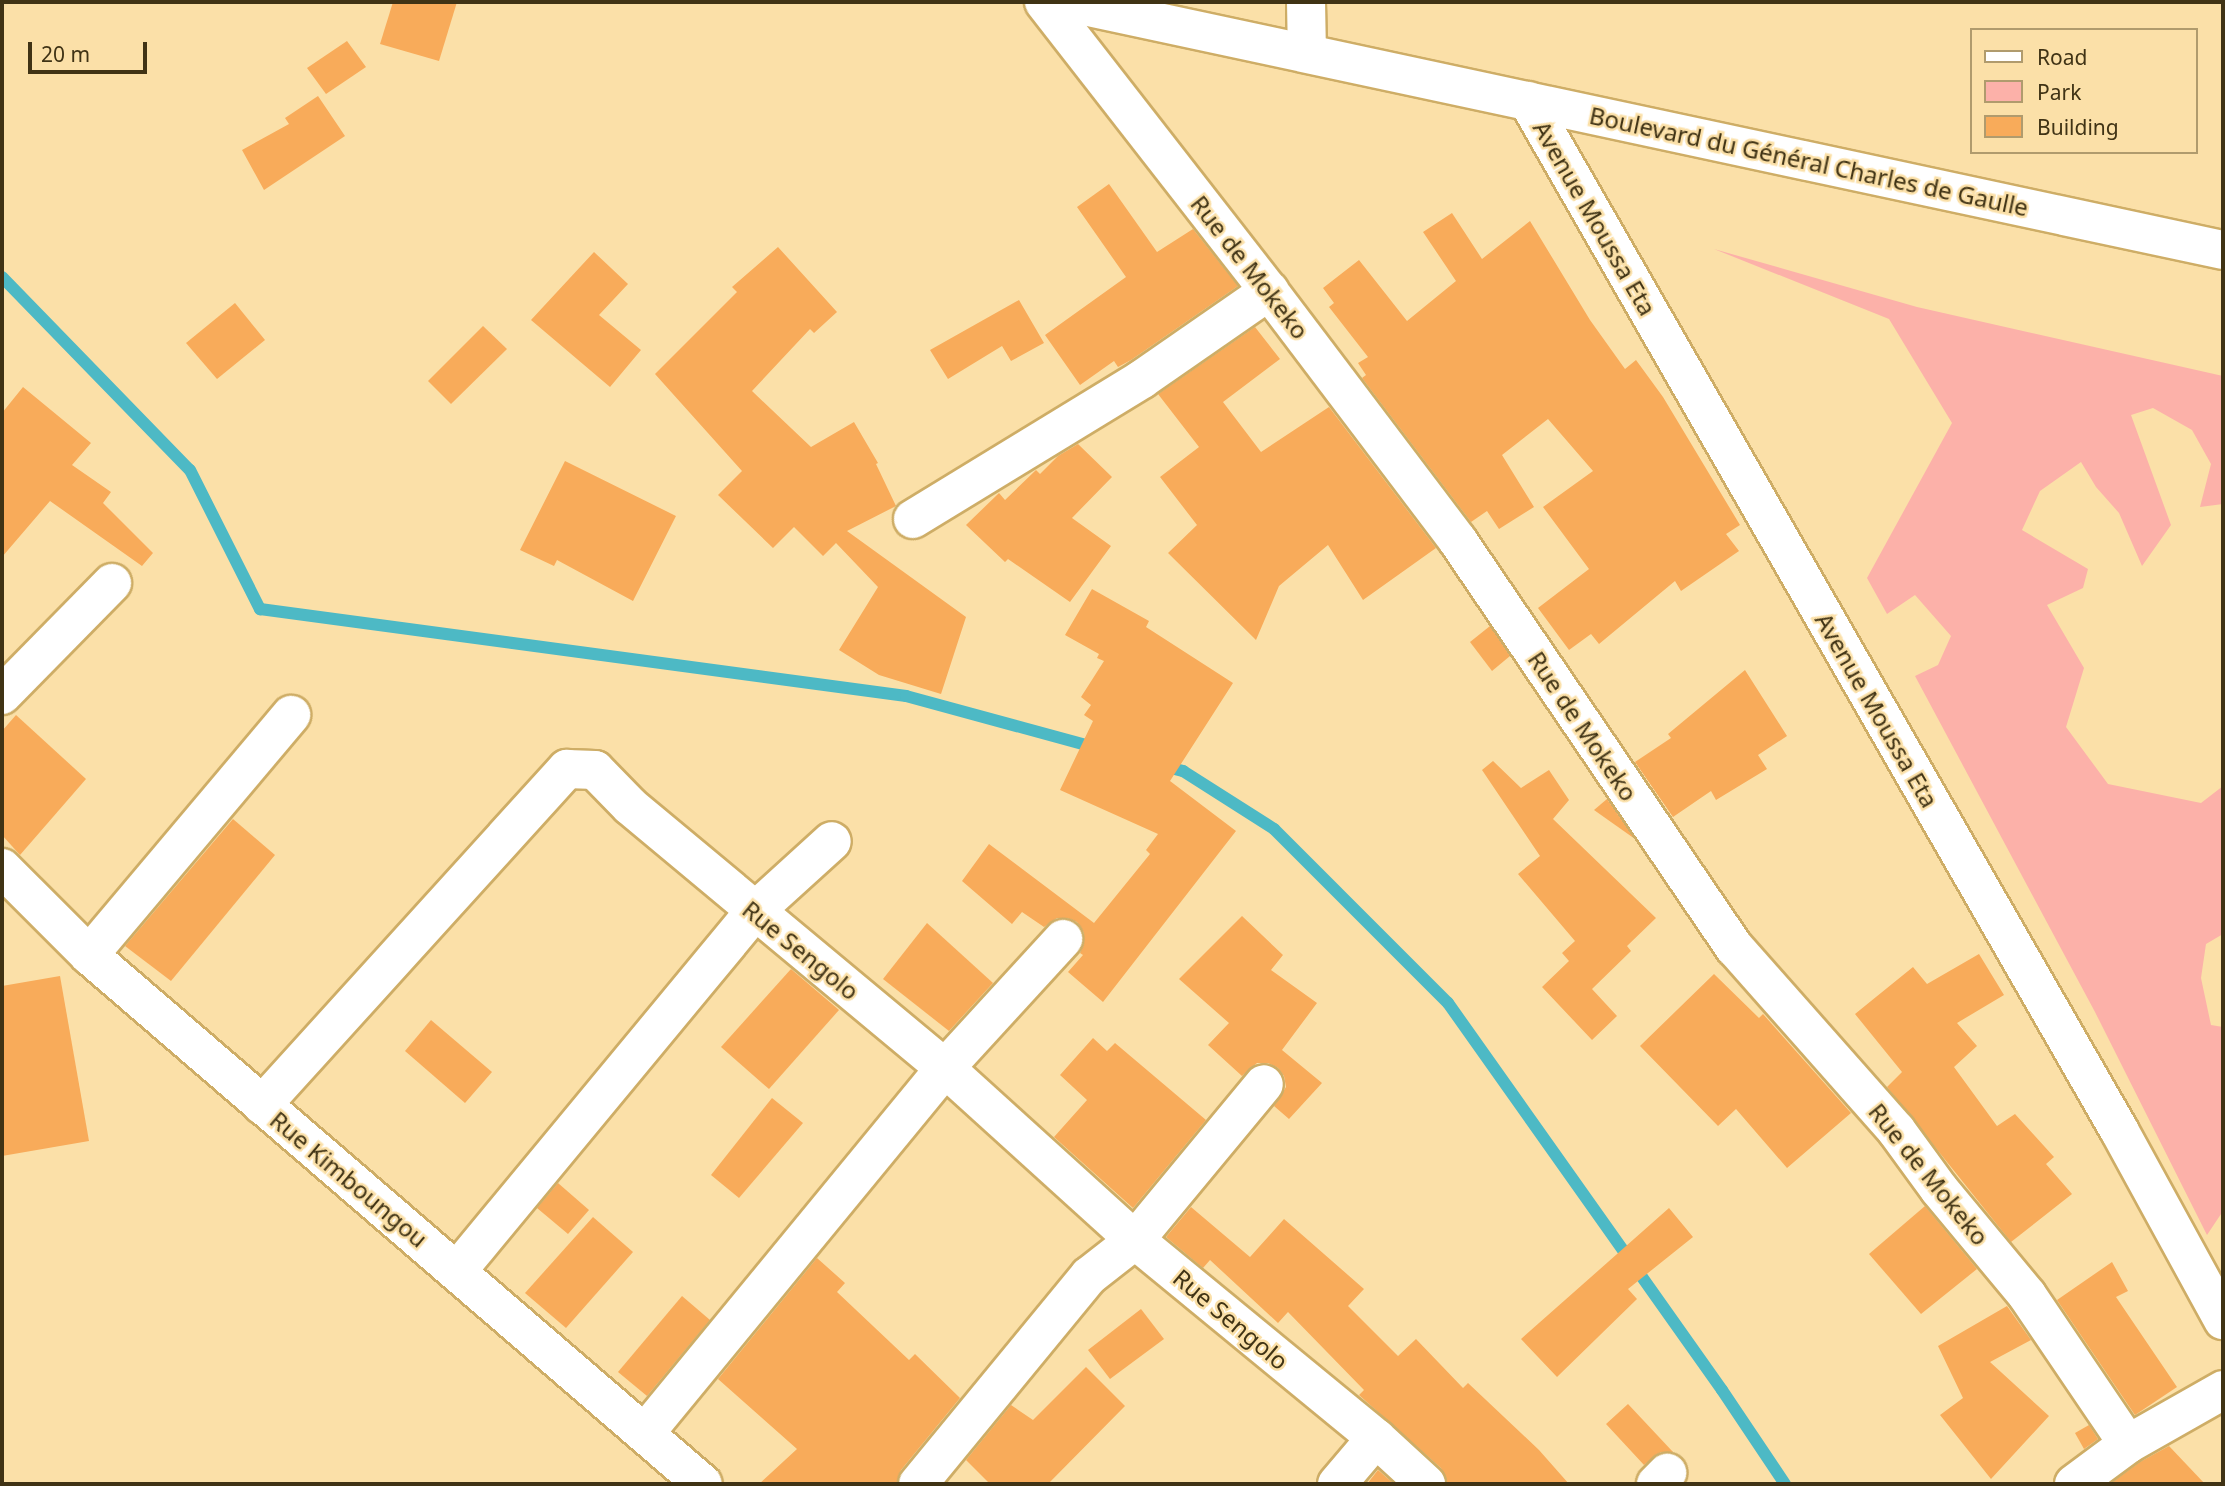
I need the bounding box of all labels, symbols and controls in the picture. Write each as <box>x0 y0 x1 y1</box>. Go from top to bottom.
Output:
scale bar <box>32 28 150 72</box>
legend <box>1969 28 2197 154</box>
text: 20 m <box>41 40 90 68</box>
text: Road <box>2037 43 2087 71</box>
text: Park <box>2037 78 2081 106</box>
street label: Boulevard du Général Charles de Gaulle <box>1587 100 2031 222</box>
text: Building <box>2037 113 2119 141</box>
street label: Avenue Moussa Eta <box>1528 116 1662 320</box>
street label: Rue de Mokeko <box>1185 190 1315 344</box>
street label: Avenue Moussa Eta <box>1810 608 1944 812</box>
street label: Rue de Mokeko <box>1522 646 1644 806</box>
street label: Rue Sengolo <box>737 894 865 1006</box>
street label: Rue de Mokeko <box>1863 1097 1995 1251</box>
street label: Rue Kimboungou <box>265 1105 433 1253</box>
street label: Rue Sengolo <box>1168 1263 1294 1375</box>

